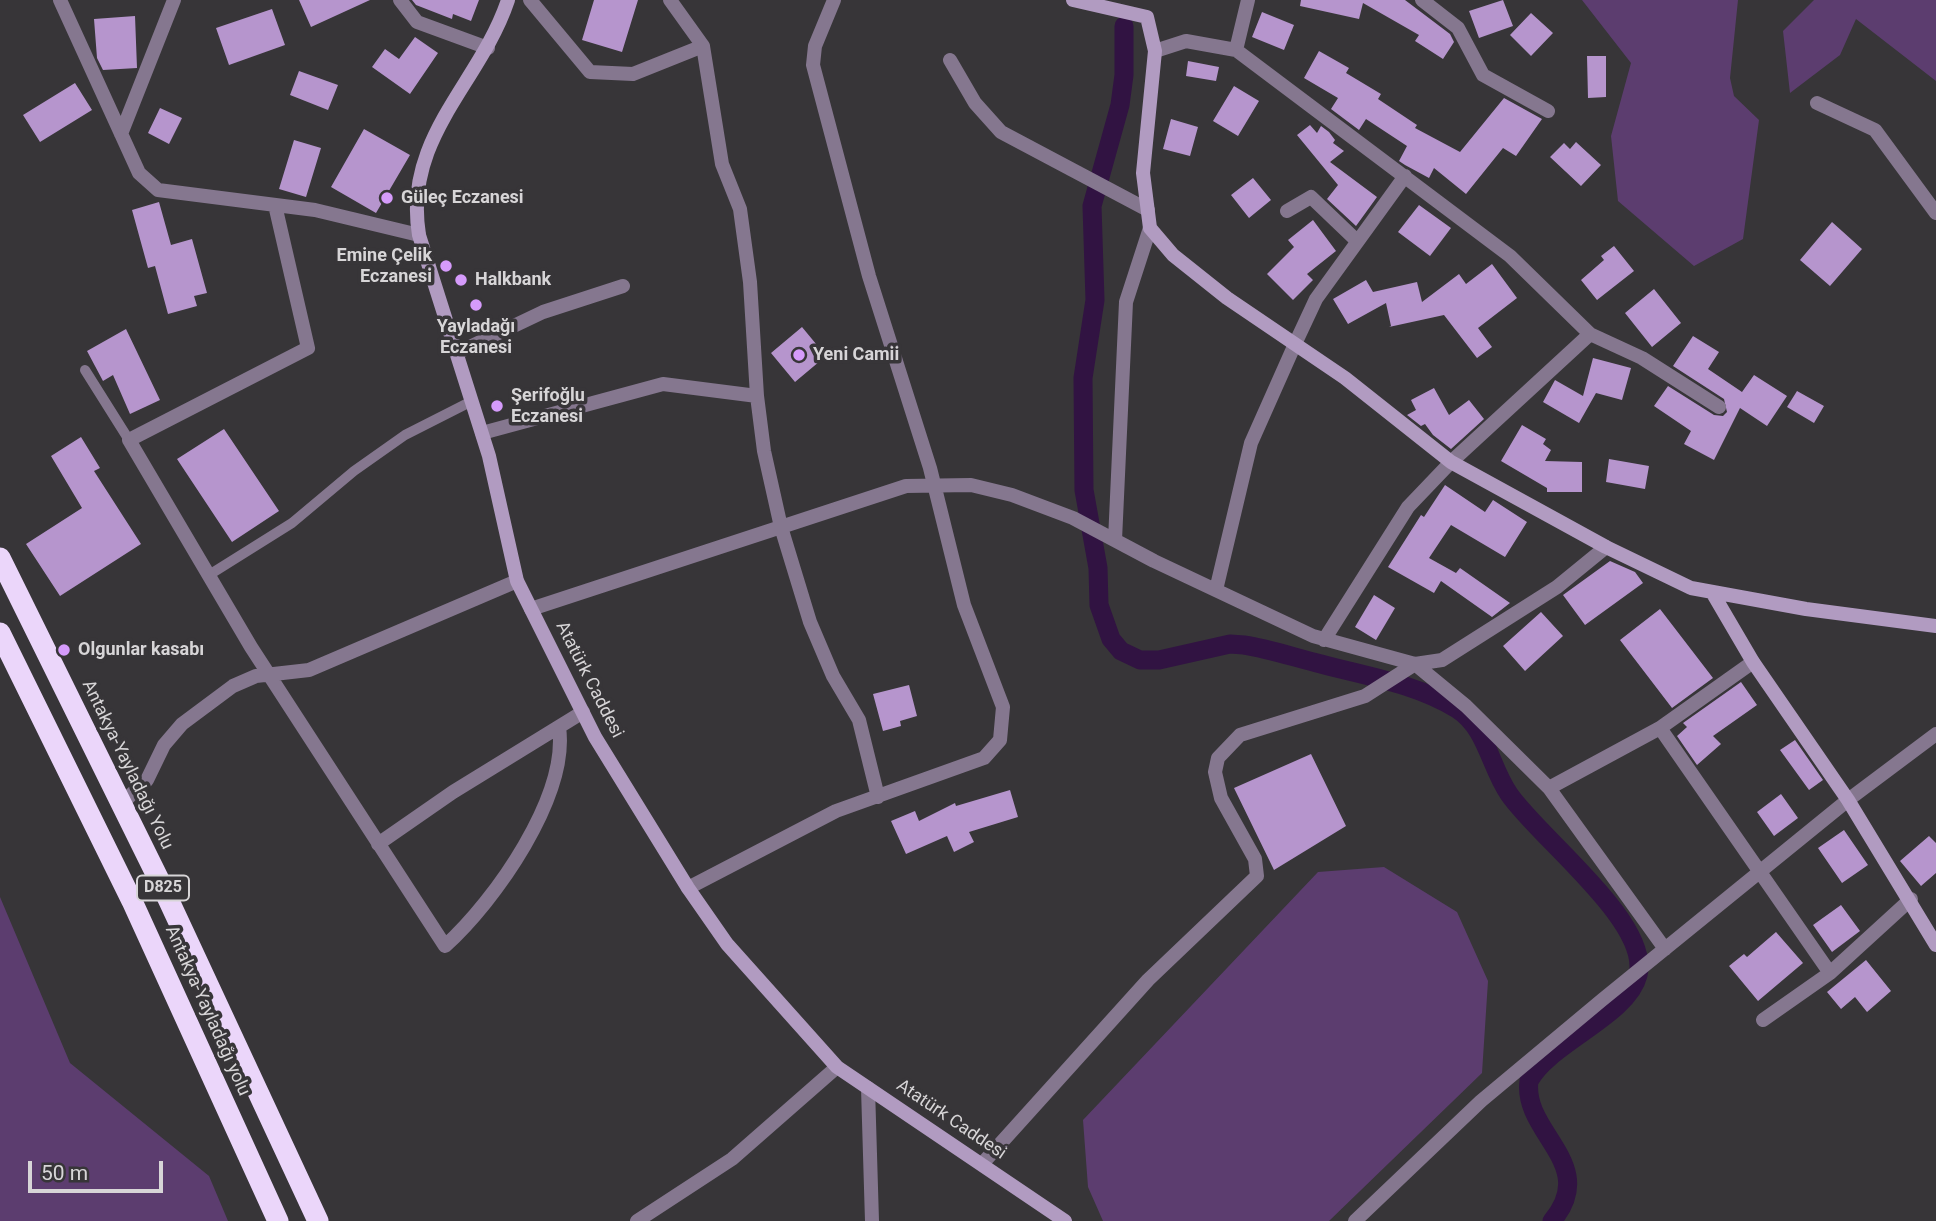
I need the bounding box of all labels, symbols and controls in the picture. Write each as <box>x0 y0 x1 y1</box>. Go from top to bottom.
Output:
place label: Güleç Eczanesi <box>401 187 524 209</box>
marker: Güleç Eczanesi <box>379 190 395 206</box>
place label: Emine Çelik Eczanesi <box>337 245 432 288</box>
marker: Emine Çelik Eczanesi <box>438 258 454 274</box>
place label: Halkbank <box>475 269 551 291</box>
marker: Halkbank <box>453 272 469 288</box>
marker: Yayladağı Eczanesi <box>468 297 484 313</box>
place label: Yayladağı Eczanesi <box>437 316 515 358</box>
place label: Yeni Camii <box>813 344 899 366</box>
marker: Yeni Camii <box>791 347 807 363</box>
place label: Şerifoğlu Eczanesi <box>511 385 585 428</box>
marker: Şerifoğlu Eczanesi <box>489 398 505 414</box>
street label: Atatürk Caddesi <box>550 618 628 742</box>
place label: Olgunlar kasabı <box>78 639 204 661</box>
marker: Olgunlar kasabı <box>56 642 72 658</box>
street label: Antakya-Yayladağı Yolu <box>77 677 177 853</box>
road number: D825 <box>137 876 189 900</box>
street label: Antakya-Yayladağı yolu <box>160 923 254 1099</box>
street label: Atatürk Caddesi <box>892 1075 1010 1165</box>
scale bar <box>32 1148 166 1192</box>
text: 50 m <box>41 1161 88 1185</box>

